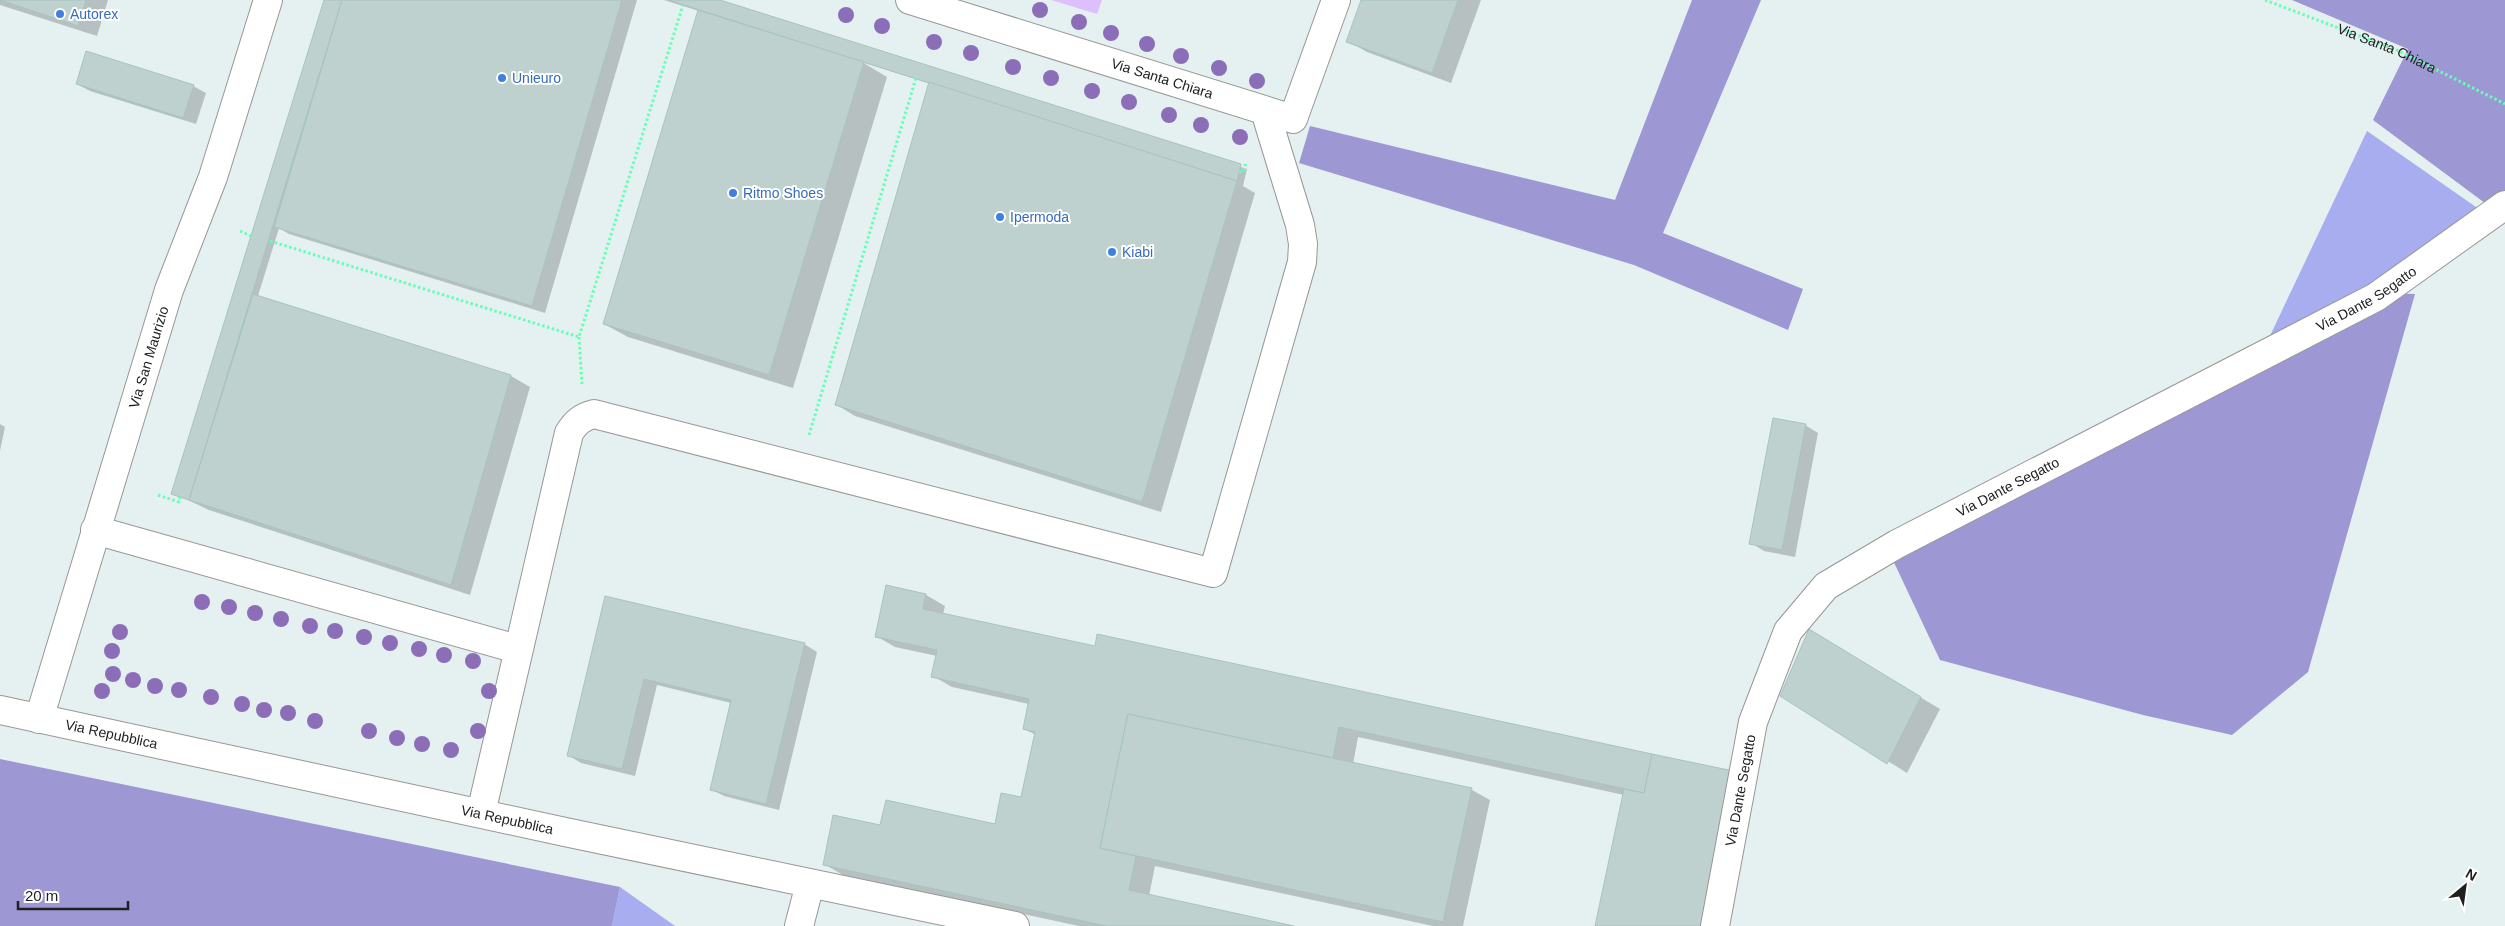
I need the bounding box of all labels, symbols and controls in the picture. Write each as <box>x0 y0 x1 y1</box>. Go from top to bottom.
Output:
place label: Autorex <box>70 6 118 22</box>
marker: Autorex <box>54 8 66 20</box>
street label: Via Santa Chiara <box>2335 20 2439 76</box>
street label: Via Santa Chiara <box>1109 55 1215 102</box>
place label: Unieuro <box>512 70 561 86</box>
marker: Unieuro <box>496 72 508 84</box>
place label: Ritmo Shoes <box>743 185 823 201</box>
marker: Ritmo Shoes <box>727 187 739 199</box>
place label: Ipermoda <box>1010 209 1069 225</box>
marker: Ipermoda <box>994 211 1006 223</box>
place label: Kiabi <box>1122 244 1153 260</box>
marker: Kiabi <box>1106 246 1118 258</box>
street label: Via Dante Segatto <box>2314 263 2419 334</box>
street label: Via San Maurizio <box>126 304 172 410</box>
street label: Via Dante Segatto <box>1954 454 2062 520</box>
street label: Via Repubblica <box>64 716 159 752</box>
street label: Via Dante Segatto <box>1722 733 1759 848</box>
street label: Via Repubblica <box>460 802 555 837</box>
north arrow <box>2440 861 2490 911</box>
text: N <box>2463 865 2480 884</box>
scale bar <box>18 878 128 910</box>
text: 20 m <box>25 887 58 904</box>

